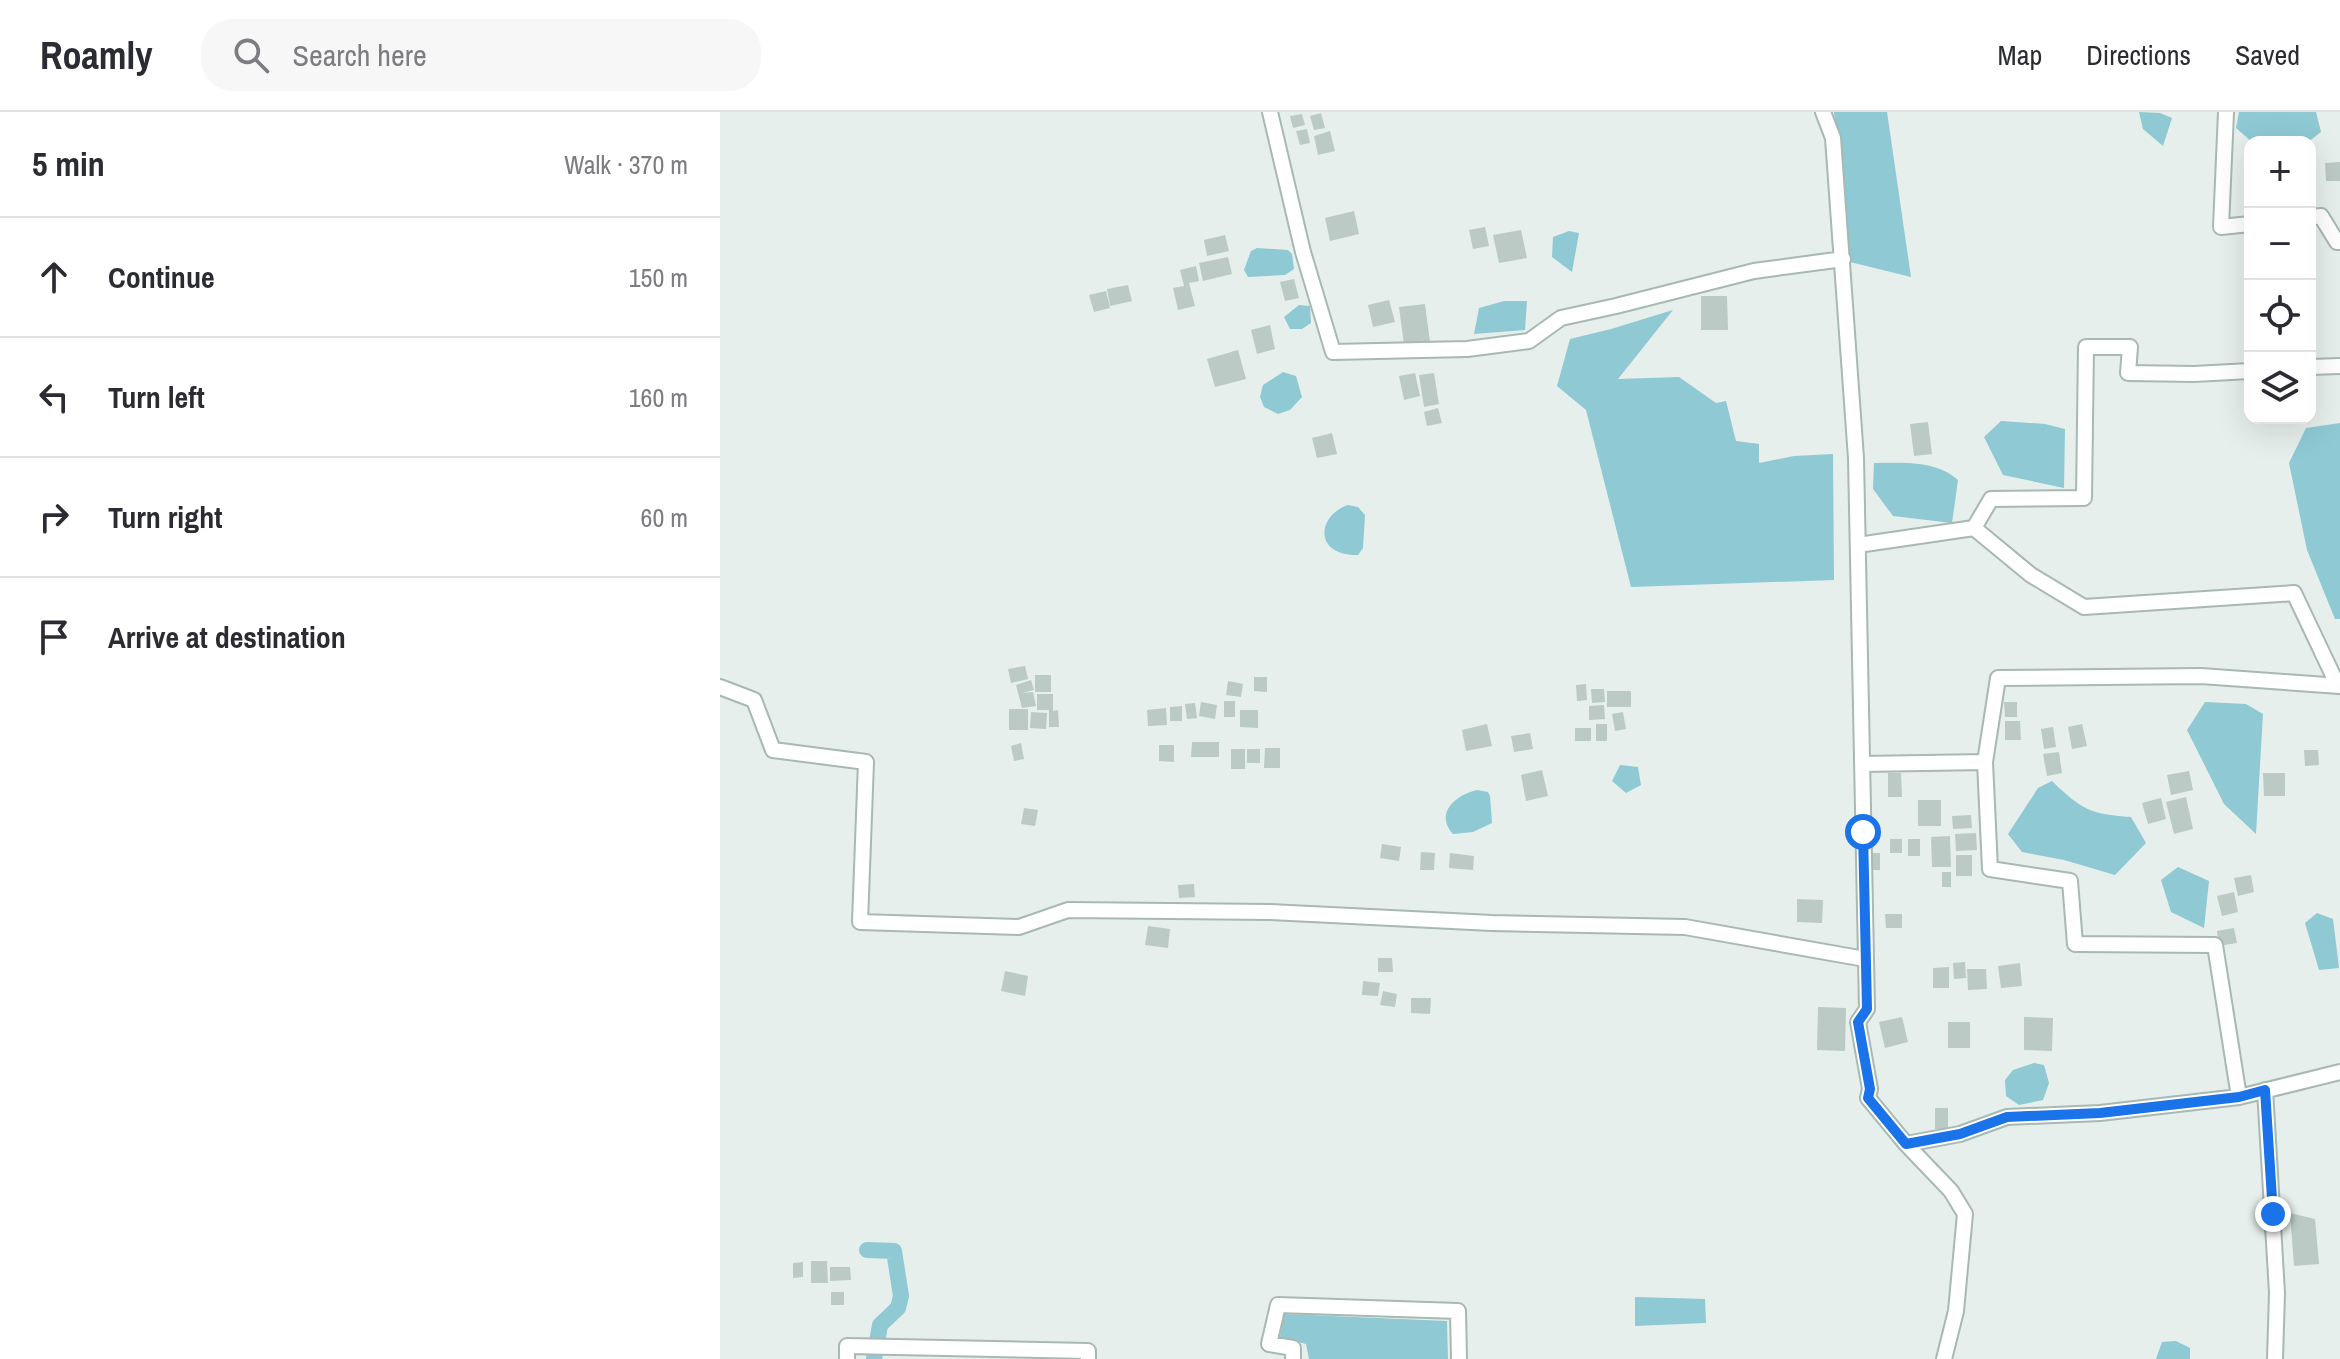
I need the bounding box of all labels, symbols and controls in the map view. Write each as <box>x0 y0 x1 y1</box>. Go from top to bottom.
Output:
search box <box>201 19 761 91</box>
text: Roamly <box>40 30 153 81</box>
icon: search <box>229 33 273 77</box>
text: Search here <box>293 35 427 75</box>
text: Map <box>1998 36 2042 74</box>
text: Directions <box>2086 36 2191 74</box>
text: Saved <box>2235 36 2300 74</box>
map controls <box>2244 136 2316 424</box>
button: + <box>2244 136 2316 208</box>
text: 5 min <box>32 141 105 187</box>
text: Walk · 370 m <box>564 147 688 182</box>
button: − <box>2244 208 2316 280</box>
icon: ahead <box>32 255 76 299</box>
text: Continue <box>108 257 215 297</box>
text: 150 m <box>629 260 688 295</box>
button: locate <box>2244 280 2316 352</box>
button: layers <box>2244 352 2316 424</box>
icon: left <box>32 375 76 419</box>
text: Turn left <box>108 377 205 417</box>
text: 160 m <box>629 380 688 415</box>
icon: right <box>32 495 76 539</box>
text: Turn right <box>108 497 222 537</box>
text: 60 m <box>641 500 688 535</box>
icon: arrive <box>32 615 76 659</box>
text: Arrive at destination <box>108 617 346 657</box>
route start <box>1845 814 1881 850</box>
route end <box>2255 1196 2291 1232</box>

